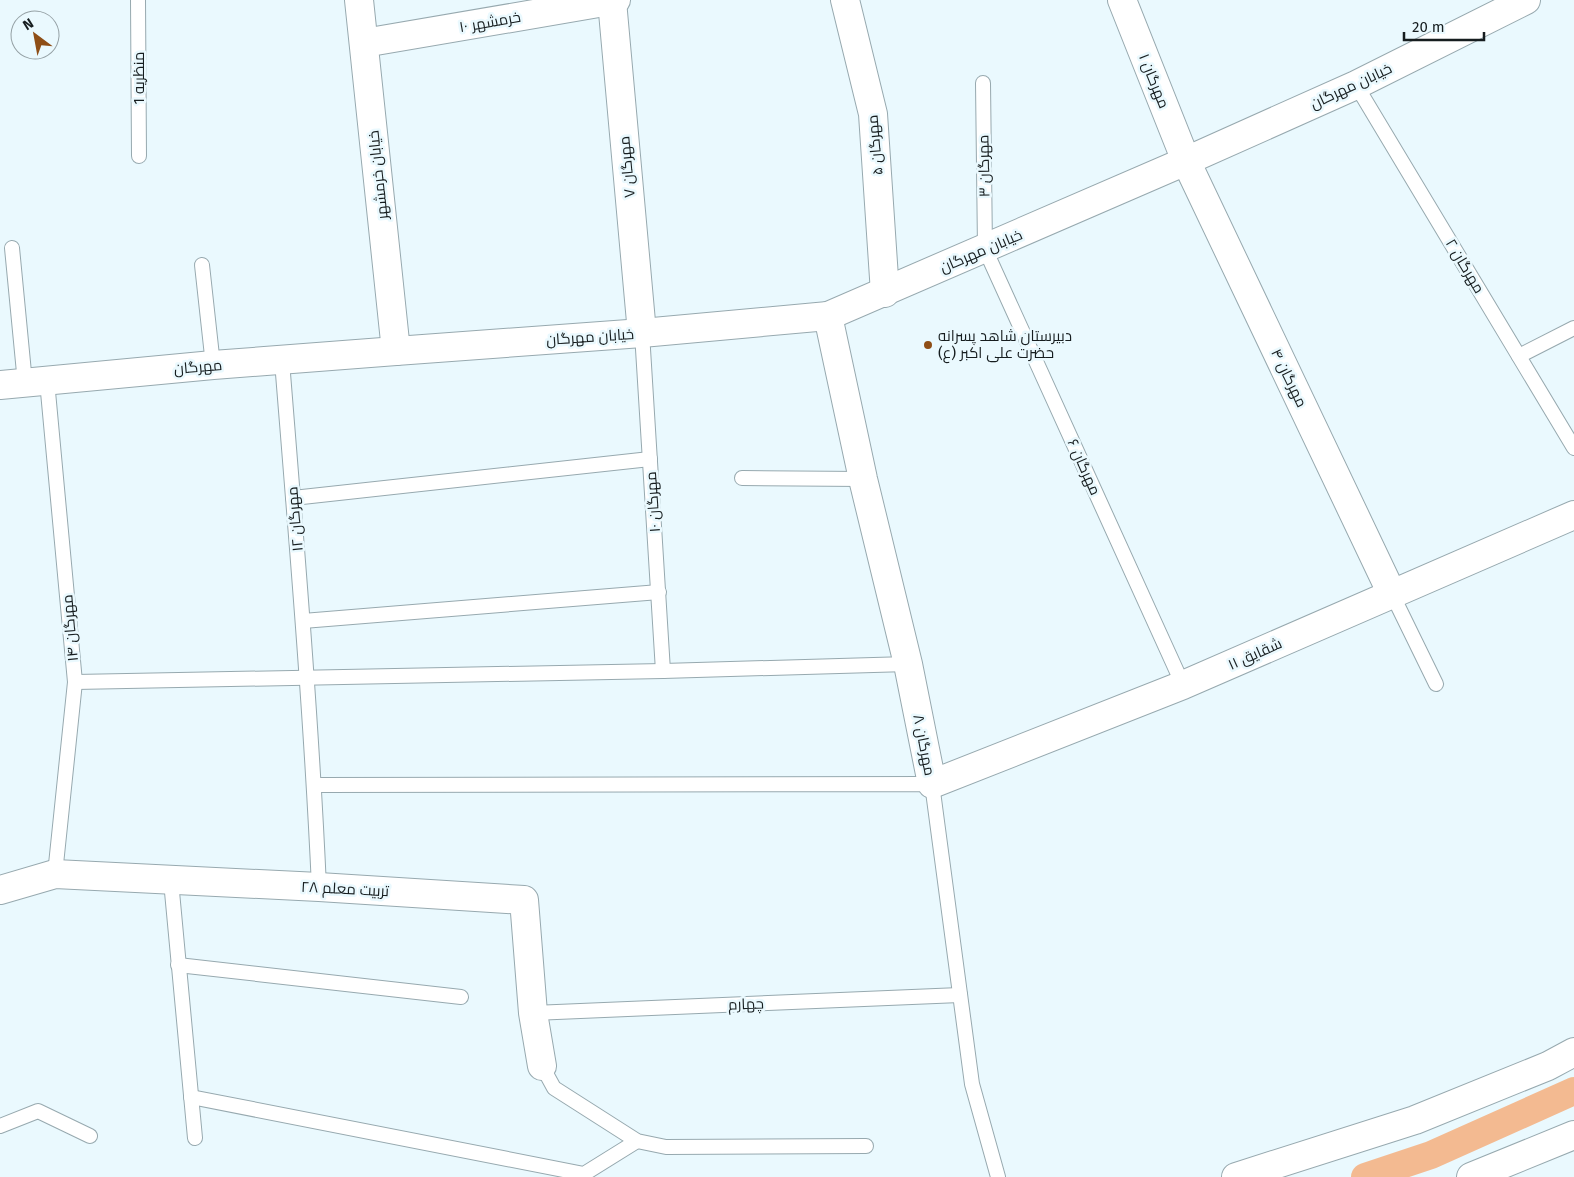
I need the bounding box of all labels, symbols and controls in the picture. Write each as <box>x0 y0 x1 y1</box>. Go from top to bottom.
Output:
street label: خرمشهر ۱۰ <box>458 8 522 37</box>
north arrow <box>10 10 60 60</box>
scale bar <box>1404 10 1484 42</box>
text: N <box>20 15 37 34</box>
text: 20 m <box>1412 18 1445 36</box>
street label: مهرگان ۱ <box>1134 51 1173 111</box>
street label: منظریه 1 <box>130 52 148 104</box>
street label: خیابان مهرگان <box>1307 59 1395 114</box>
street label: مهرگان ۵ <box>863 114 888 176</box>
street label: خیابان خرمشهر <box>364 130 393 221</box>
street label: مهرگان ۳ <box>974 134 995 197</box>
street label: مهرگان ۷ <box>615 135 640 199</box>
street label: خیابان مهرگان <box>937 225 1025 277</box>
street label: مهرگان ۲ <box>1441 235 1488 297</box>
street label: خیابان مهرگان <box>545 325 635 350</box>
place label: دبیرستان شاهد پسرانه حضرت علی اکبر (ع) <box>938 327 1072 364</box>
marker: دبیرستان شاهد پسرانه حضرت علی اکبر (ع) <box>922 339 934 351</box>
street label: مهرگان ۴ <box>1266 346 1311 410</box>
street label: مهرگان <box>173 356 223 379</box>
street label: مهرگان ۶ <box>1063 436 1104 498</box>
street label: مهرگان ۱۰ <box>642 471 665 533</box>
street label: مهرگان ۱۲ <box>283 486 308 552</box>
street label: مهرگان ۱۴ <box>58 594 83 662</box>
street label: شقایق ۱۱ <box>1225 634 1285 675</box>
street label: مهرگان ۸ <box>908 713 939 777</box>
street label: تربیت معلم ۲۸ <box>301 878 389 901</box>
street label: چهارم <box>728 994 764 1015</box>

